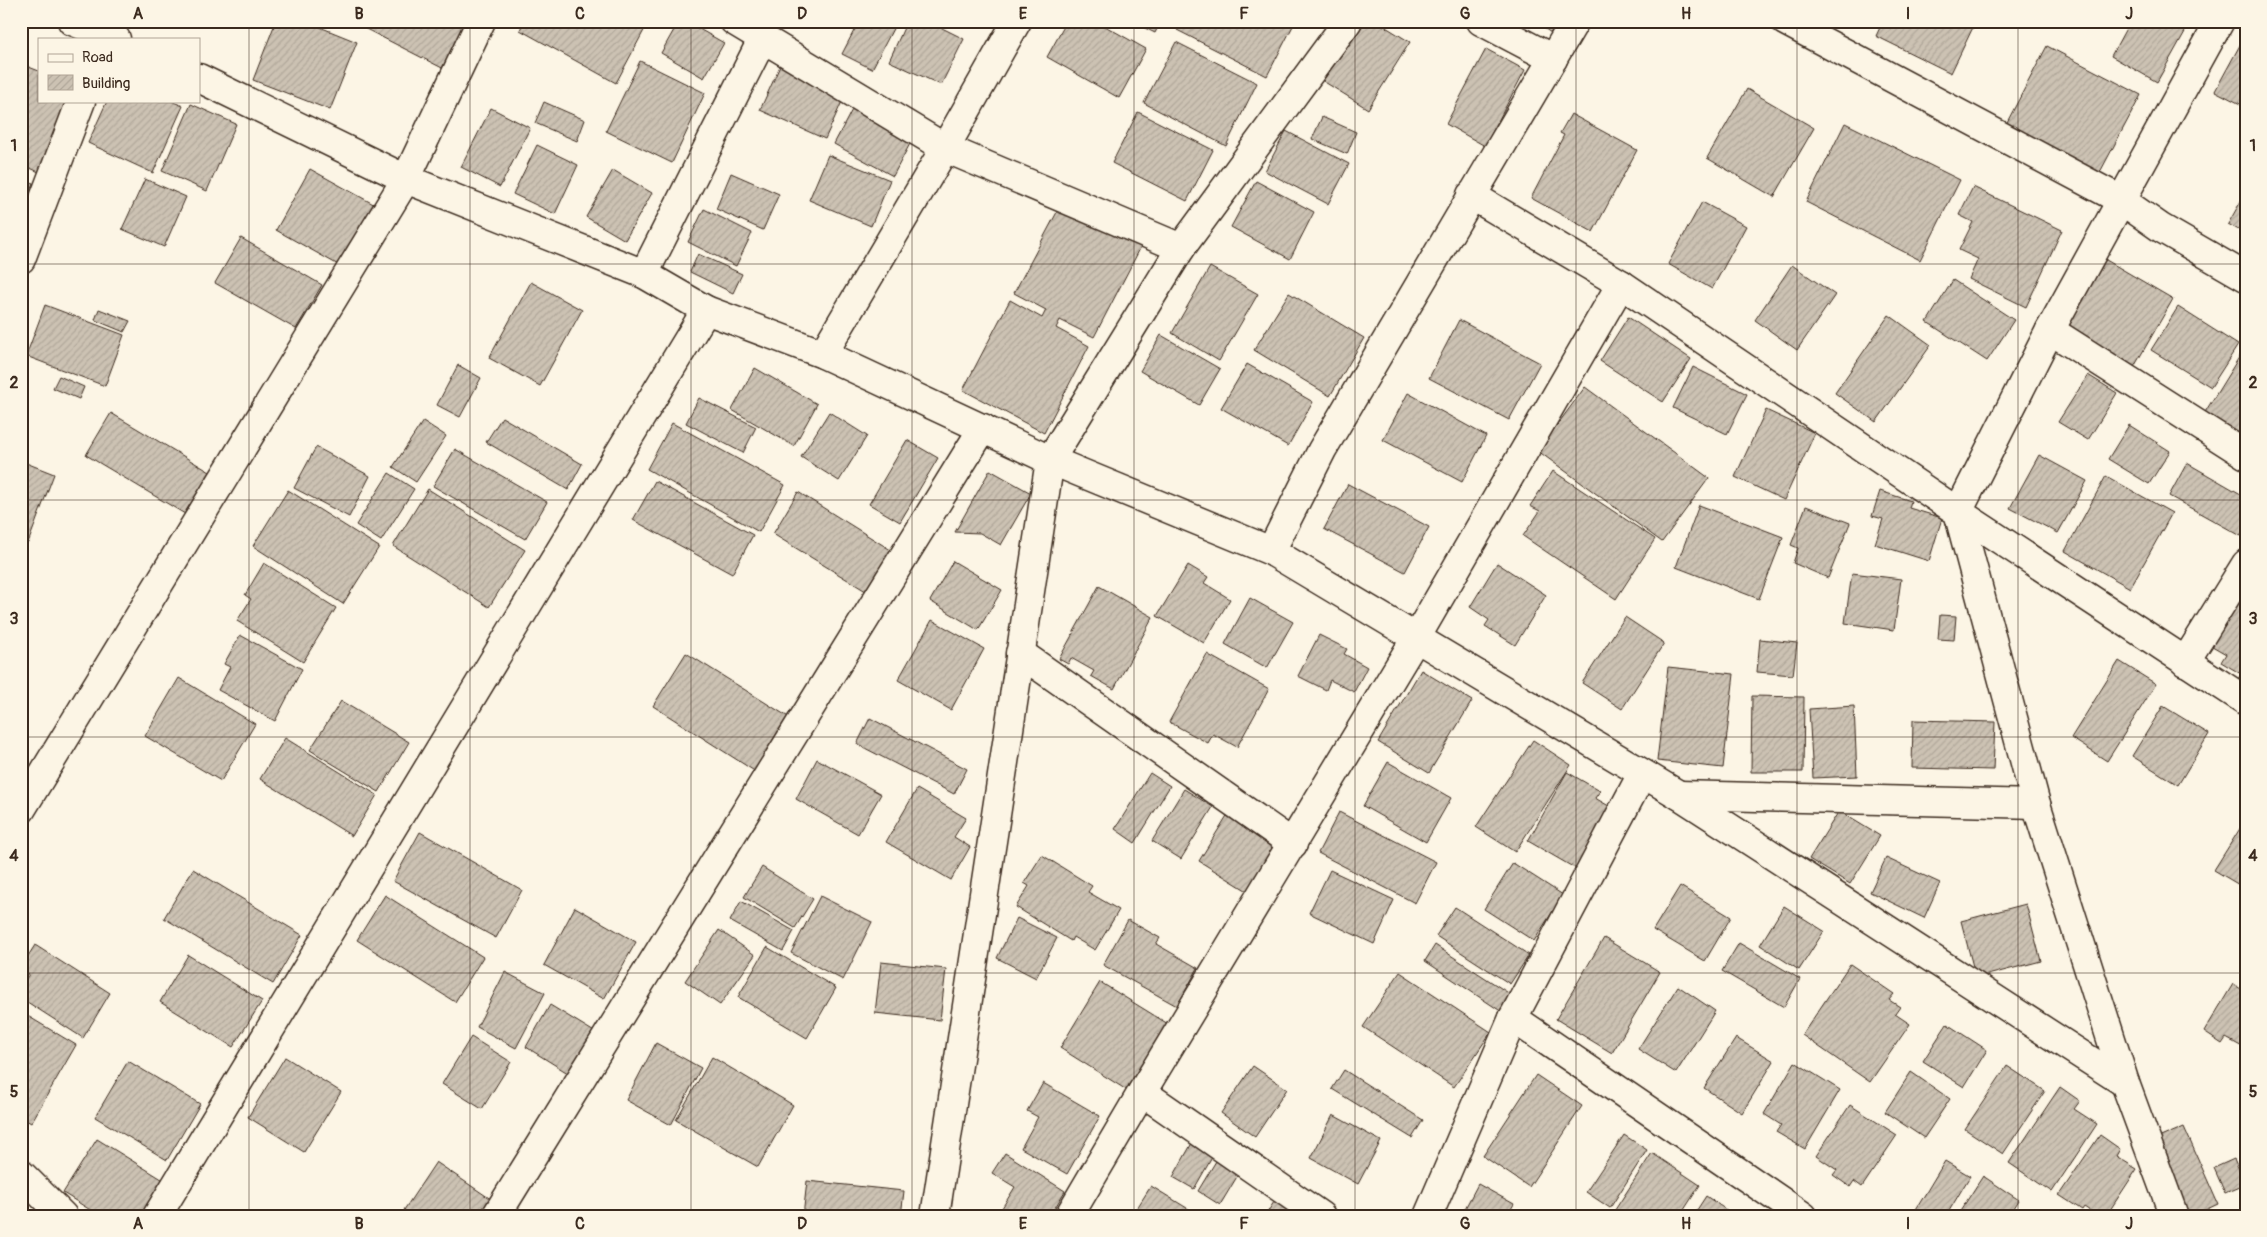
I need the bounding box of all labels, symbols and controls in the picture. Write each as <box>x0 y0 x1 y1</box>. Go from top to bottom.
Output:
text: A <box>133 4 144 24</box>
text: B <box>354 4 364 24</box>
text: C <box>575 4 585 24</box>
text: D <box>797 4 807 24</box>
text: E <box>1019 4 1028 24</box>
text: F <box>1239 4 1249 24</box>
text: G <box>1460 4 1471 24</box>
text: H <box>1681 4 1691 24</box>
text: I <box>1906 4 1910 24</box>
text: J <box>2125 4 2133 24</box>
legend <box>38 38 200 102</box>
text: Road <box>82 48 113 67</box>
text: Building <box>82 74 130 93</box>
text: 1 <box>11 136 17 156</box>
text: 1 <box>2250 136 2256 156</box>
text: 2 <box>10 373 19 393</box>
text: 2 <box>2249 373 2258 393</box>
text: 3 <box>10 609 19 629</box>
text: 3 <box>2249 609 2258 629</box>
text: 4 <box>9 846 19 866</box>
text: 4 <box>2248 846 2258 866</box>
text: 5 <box>10 1082 19 1102</box>
text: 5 <box>2249 1082 2258 1102</box>
text: A <box>133 1214 144 1234</box>
text: B <box>354 1214 364 1234</box>
text: C <box>575 1214 585 1234</box>
text: D <box>797 1214 807 1234</box>
text: E <box>1019 1214 1028 1234</box>
text: F <box>1239 1214 1249 1234</box>
text: G <box>1460 1214 1471 1234</box>
text: H <box>1681 1214 1691 1234</box>
text: I <box>1906 1214 1910 1234</box>
text: J <box>2125 1214 2133 1234</box>

